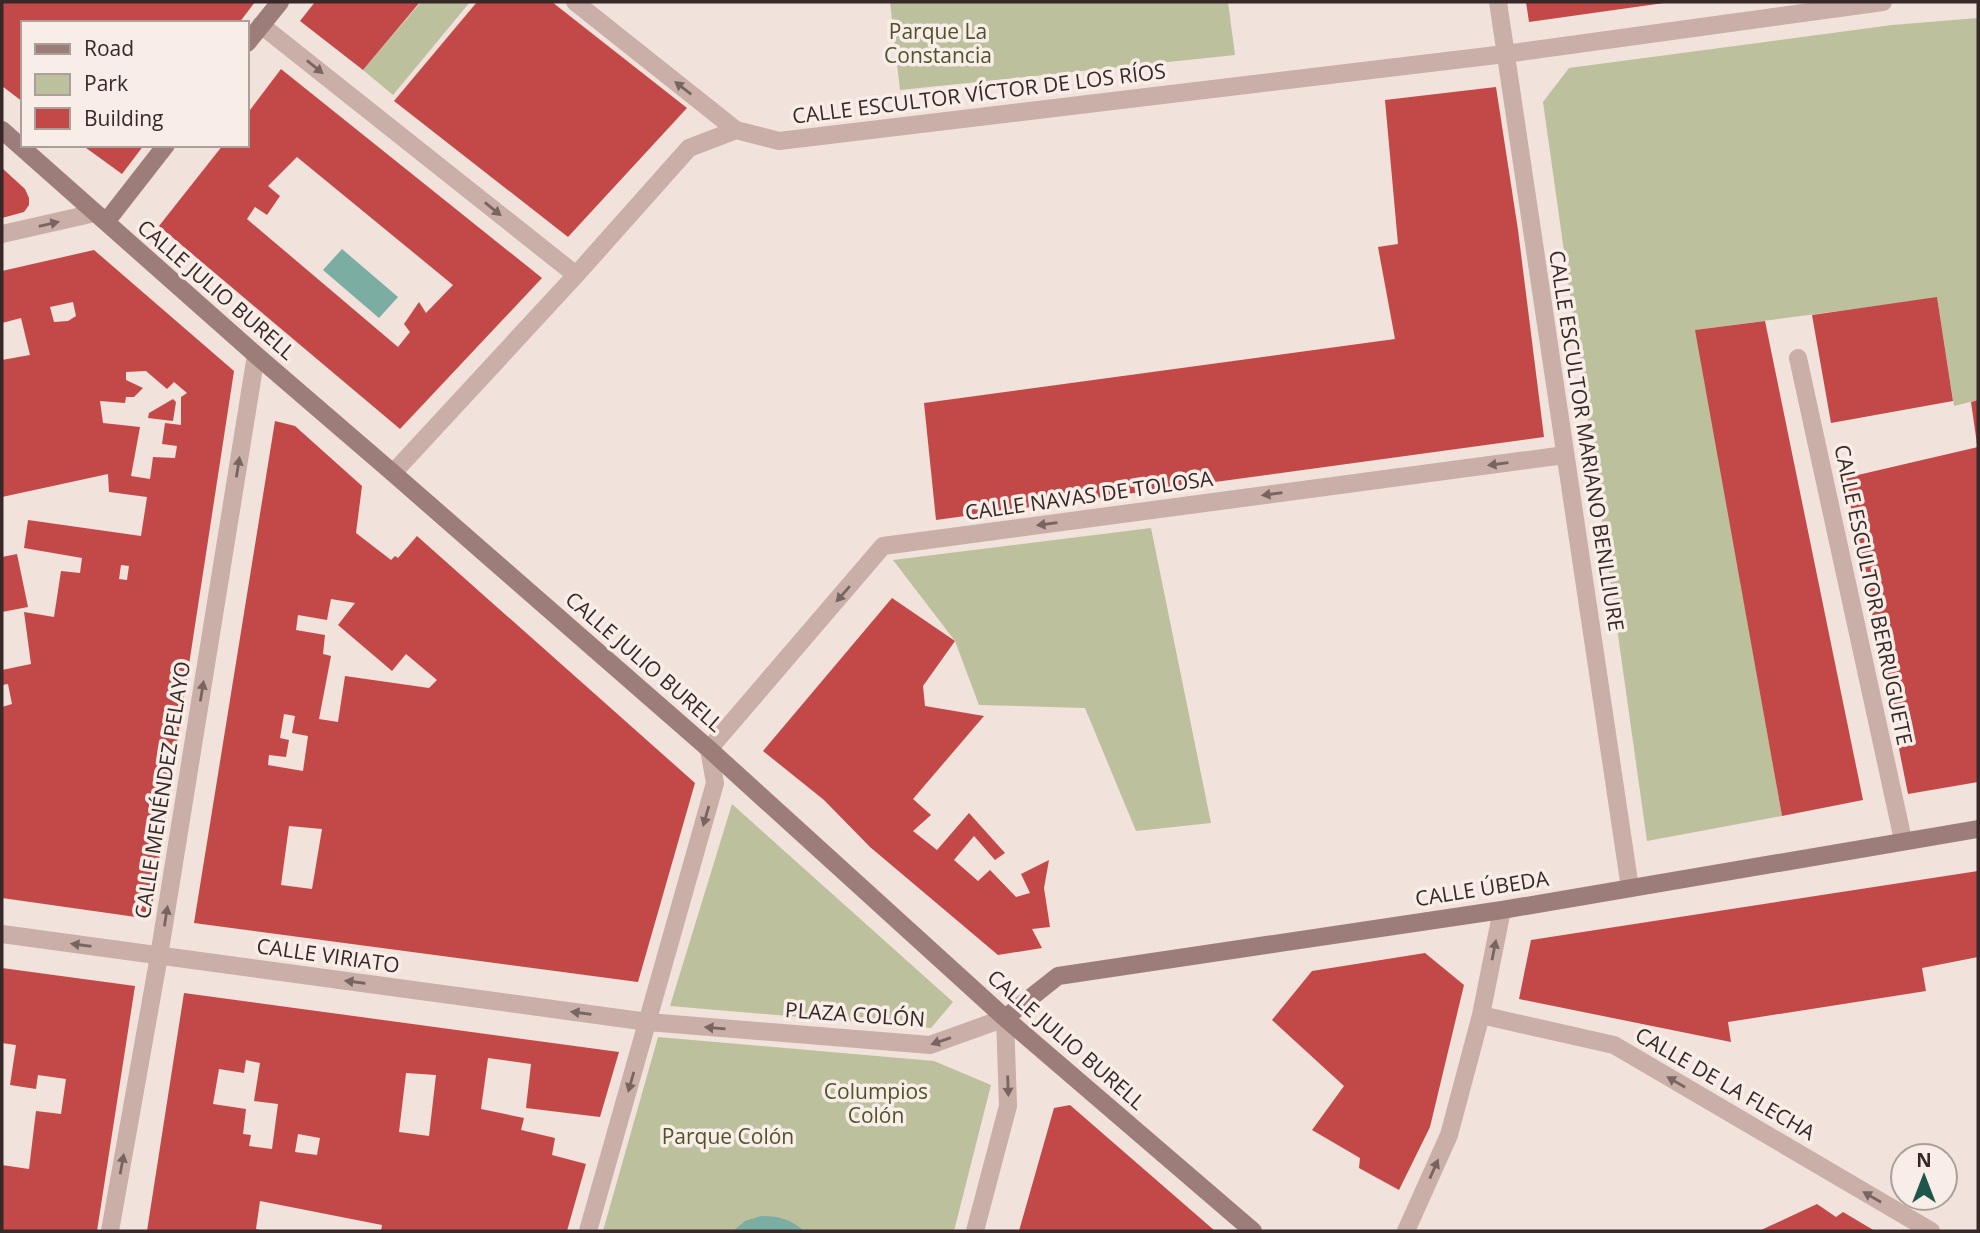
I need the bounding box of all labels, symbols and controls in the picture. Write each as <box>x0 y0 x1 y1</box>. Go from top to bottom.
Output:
park label: Parque La Constancia <box>884 17 992 69</box>
legend <box>21 21 248 147</box>
text: Road <box>84 34 134 62</box>
street label: CALLE ESCULTOR VÍCTOR DE LOS RÍOS <box>791 56 1167 130</box>
one-way arrow <box>305 60 323 75</box>
text: Park <box>84 69 128 97</box>
one-way arrow <box>674 81 692 96</box>
text: Building <box>84 104 163 132</box>
one-way arrow <box>484 201 501 216</box>
street label: CALLE JULIO BURELL <box>132 213 302 366</box>
one-way arrow <box>38 218 60 229</box>
street label: CALLE ESCULTOR MARIANO BENLLIURE <box>1543 248 1631 633</box>
street label: CALLE ESCULTOR BERRUGUETE <box>1828 442 1920 748</box>
one-way arrow <box>233 456 244 478</box>
one-way arrow <box>1487 459 1509 470</box>
street label: CALLE NAVAS DE TOLOSA <box>963 464 1215 526</box>
one-way arrow <box>1261 489 1283 500</box>
one-way arrow <box>1036 519 1058 530</box>
one-way arrow <box>835 584 850 602</box>
street label: CALLE JULIO BURELL <box>560 585 730 738</box>
street label: CALLE MENÉNDEZ PELAYO <box>128 659 196 921</box>
one-way arrow <box>197 680 208 702</box>
one-way arrow <box>700 806 710 827</box>
street label: CALLE ÚBEDA <box>1413 864 1551 912</box>
one-way arrow <box>161 905 172 927</box>
street label: CALLE VIRIATO <box>255 931 401 979</box>
one-way arrow <box>1489 939 1500 961</box>
one-way arrow <box>70 940 92 951</box>
street label: CALLE JULIO BURELL <box>982 963 1152 1116</box>
one-way arrow <box>344 977 366 988</box>
street label: PLAZA COLÓN <box>784 995 926 1033</box>
one-way arrow <box>569 1007 591 1018</box>
street label: CALLE DE LA FLECHA <box>1631 1020 1821 1146</box>
one-way arrow <box>703 1022 725 1033</box>
one-way arrow <box>930 1036 951 1047</box>
one-way arrow <box>625 1072 635 1093</box>
one-way arrow <box>1002 1075 1013 1097</box>
one-way arrow <box>1666 1075 1685 1088</box>
park label: Columpios Colón <box>824 1077 928 1129</box>
park label: Parque Colón <box>662 1122 794 1150</box>
north arrow <box>1889 1142 1959 1212</box>
text: N <box>1916 1147 1932 1173</box>
one-way arrow <box>117 1153 128 1175</box>
one-way arrow <box>1428 1159 1440 1179</box>
one-way arrow <box>1862 1191 1881 1203</box>

